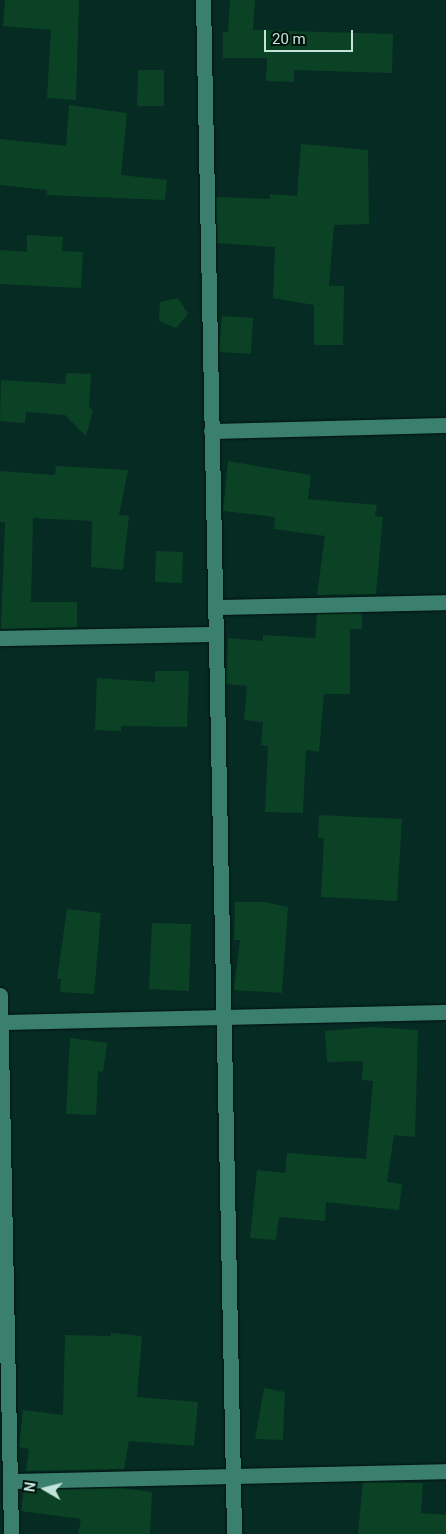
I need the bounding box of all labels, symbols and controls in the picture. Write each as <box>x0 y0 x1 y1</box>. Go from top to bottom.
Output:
scale bar <box>266 20 355 52</box>
text: 20 m <box>272 30 306 48</box>
north arrow <box>20 1464 70 1514</box>
text: N <box>22 1481 39 1493</box>

